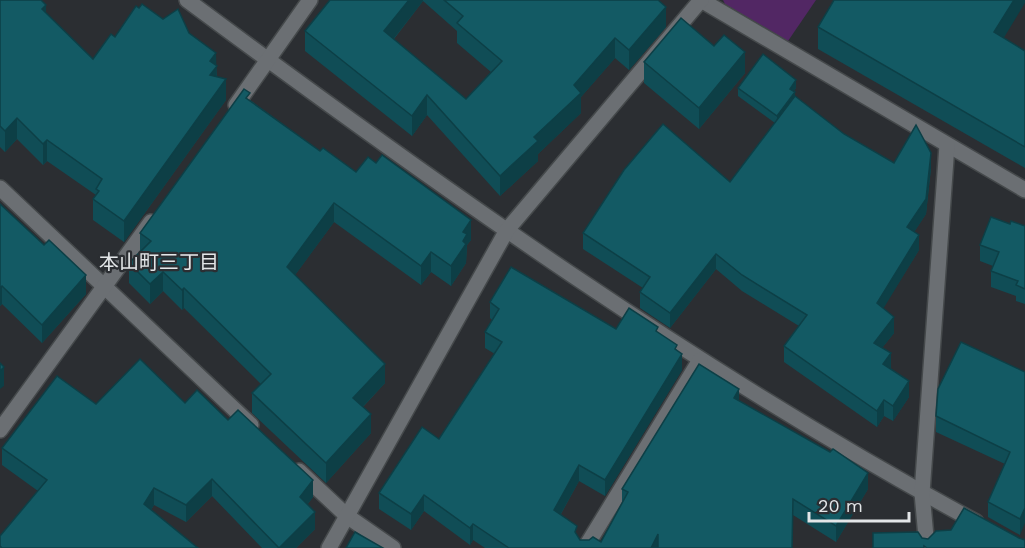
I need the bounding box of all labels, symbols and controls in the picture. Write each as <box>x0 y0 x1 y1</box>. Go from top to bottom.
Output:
district label: 本山町三丁目 <box>99 250 219 274</box>
scale bar <box>809 485 910 523</box>
text: 20 m <box>818 495 863 516</box>

